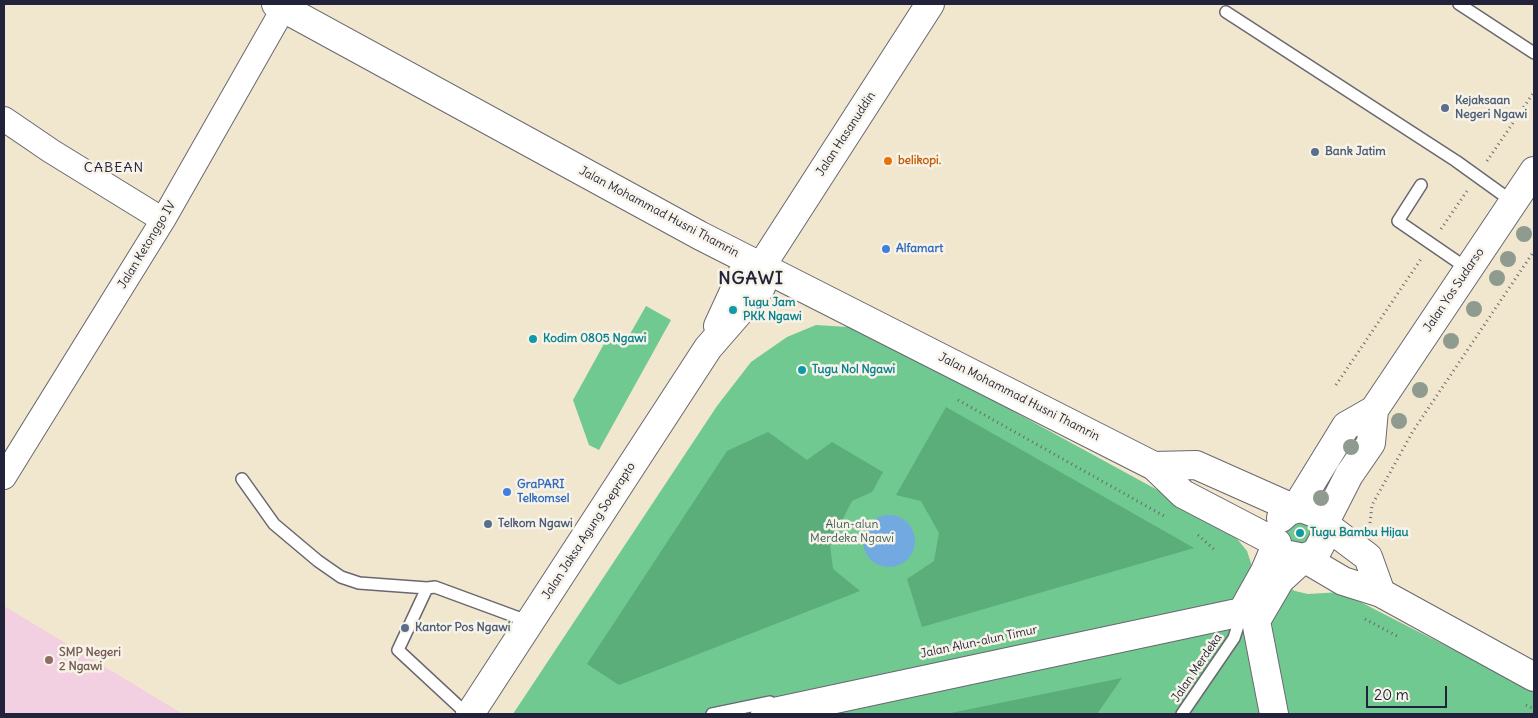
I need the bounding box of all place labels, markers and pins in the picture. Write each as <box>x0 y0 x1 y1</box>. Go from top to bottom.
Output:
place label: Kejaksaan Negeri Ngawi <box>1455 94 1527 122</box>
marker: Kejaksaan Negeri Ngawi <box>1439 102 1451 114</box>
place label: Bank Jatim <box>1325 145 1386 159</box>
marker: Bank Jatim <box>1309 146 1321 158</box>
place label: belikopi. <box>898 154 941 168</box>
marker: belikopi. <box>882 155 894 167</box>
place label: Alfamart <box>896 242 943 256</box>
marker: Alfamart <box>880 243 892 255</box>
place label: Tugu Jam PKK Ngawi <box>743 296 802 324</box>
marker: Tugu Jam PKK Ngawi <box>727 304 739 316</box>
place label: Kodim 0805 Ngawi <box>543 332 646 346</box>
marker: Kodim 0805 Ngawi <box>527 333 539 345</box>
place label: Tugu Nol Ngawi <box>812 363 895 377</box>
marker: Tugu Nol Ngawi <box>796 364 808 376</box>
place label: GraPARI Telkomsel <box>517 478 570 506</box>
marker: GraPARI Telkomsel <box>501 486 513 498</box>
place label: Telkom Ngawi <box>498 517 573 531</box>
marker: Telkom Ngawi <box>482 518 494 530</box>
place label: Tugu Bambu Hijau <box>1310 526 1408 540</box>
marker: Tugu Bambu Hijau <box>1294 527 1306 539</box>
place label: Kantor Pos Ngawi <box>415 621 510 635</box>
marker: Kantor Pos Ngawi <box>399 622 411 634</box>
place label: SMP Negeri 2 Ngawi <box>59 646 121 674</box>
marker: SMP Negeri 2 Ngawi <box>43 654 55 666</box>

